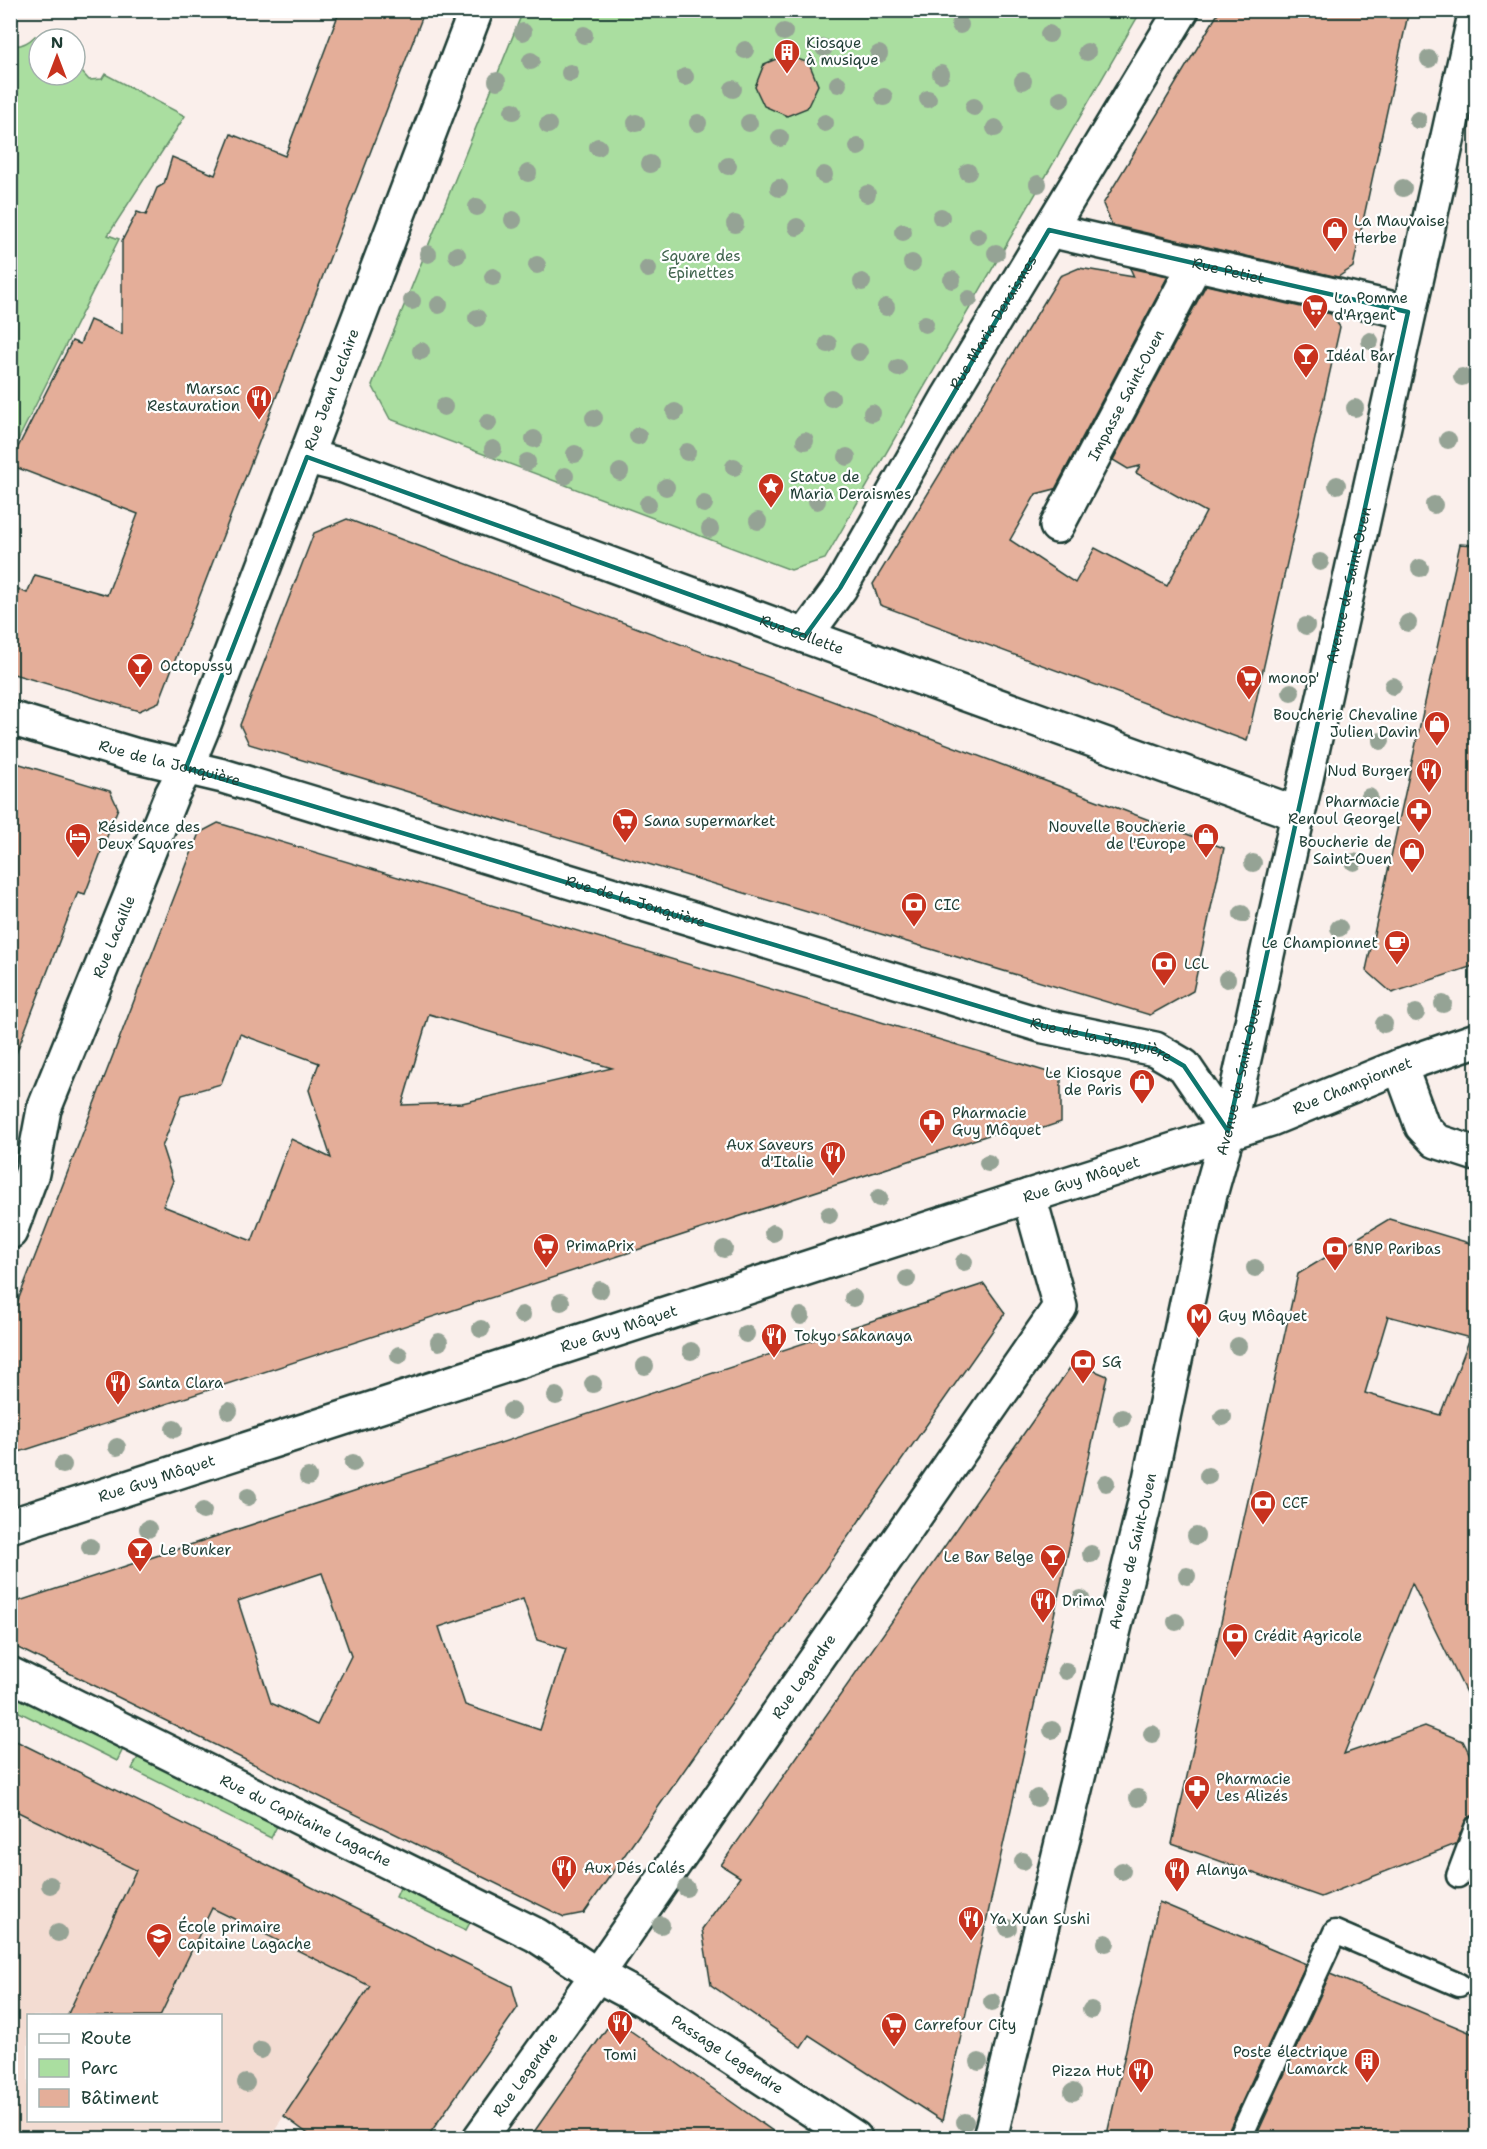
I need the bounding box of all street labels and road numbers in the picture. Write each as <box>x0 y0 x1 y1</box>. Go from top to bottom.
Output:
street label: Rue Maria Deraismes <box>945 252 1042 394</box>
street label: Rue Petiet <box>1190 253 1267 289</box>
street label: Rue Jean Leclaire <box>299 326 364 454</box>
street label: Impasse Saint-Ouen <box>1083 326 1169 464</box>
street label: Avenue de Saint-Ouen <box>1322 505 1376 666</box>
street label: Rue Collette <box>757 610 847 659</box>
street label: Rue de la Jonquière <box>96 735 243 791</box>
street label: Rue de la Jonquière <box>563 871 708 932</box>
street label: Rue Lacaille <box>88 892 140 981</box>
street label: Avenue de Saint-Ouen <box>1212 997 1267 1158</box>
street label: Rue de la Jonquière <box>1028 1012 1176 1067</box>
street label: Rue Championnet <box>1290 1053 1415 1119</box>
street label: Rue Guy Môquet <box>1020 1151 1142 1207</box>
street label: Rue Guy Môquet <box>558 1301 680 1357</box>
street label: Rue Guy Môquet <box>96 1450 217 1507</box>
street label: Avenue de Saint-Ouen <box>1104 1471 1161 1631</box>
street label: Rue Legendre <box>768 1630 840 1723</box>
street label: Rue du Capitaine Lagache <box>217 1770 395 1872</box>
street label: Passage Legendre <box>667 2010 787 2099</box>
street label: Rue Legendre <box>488 2029 563 2121</box>

